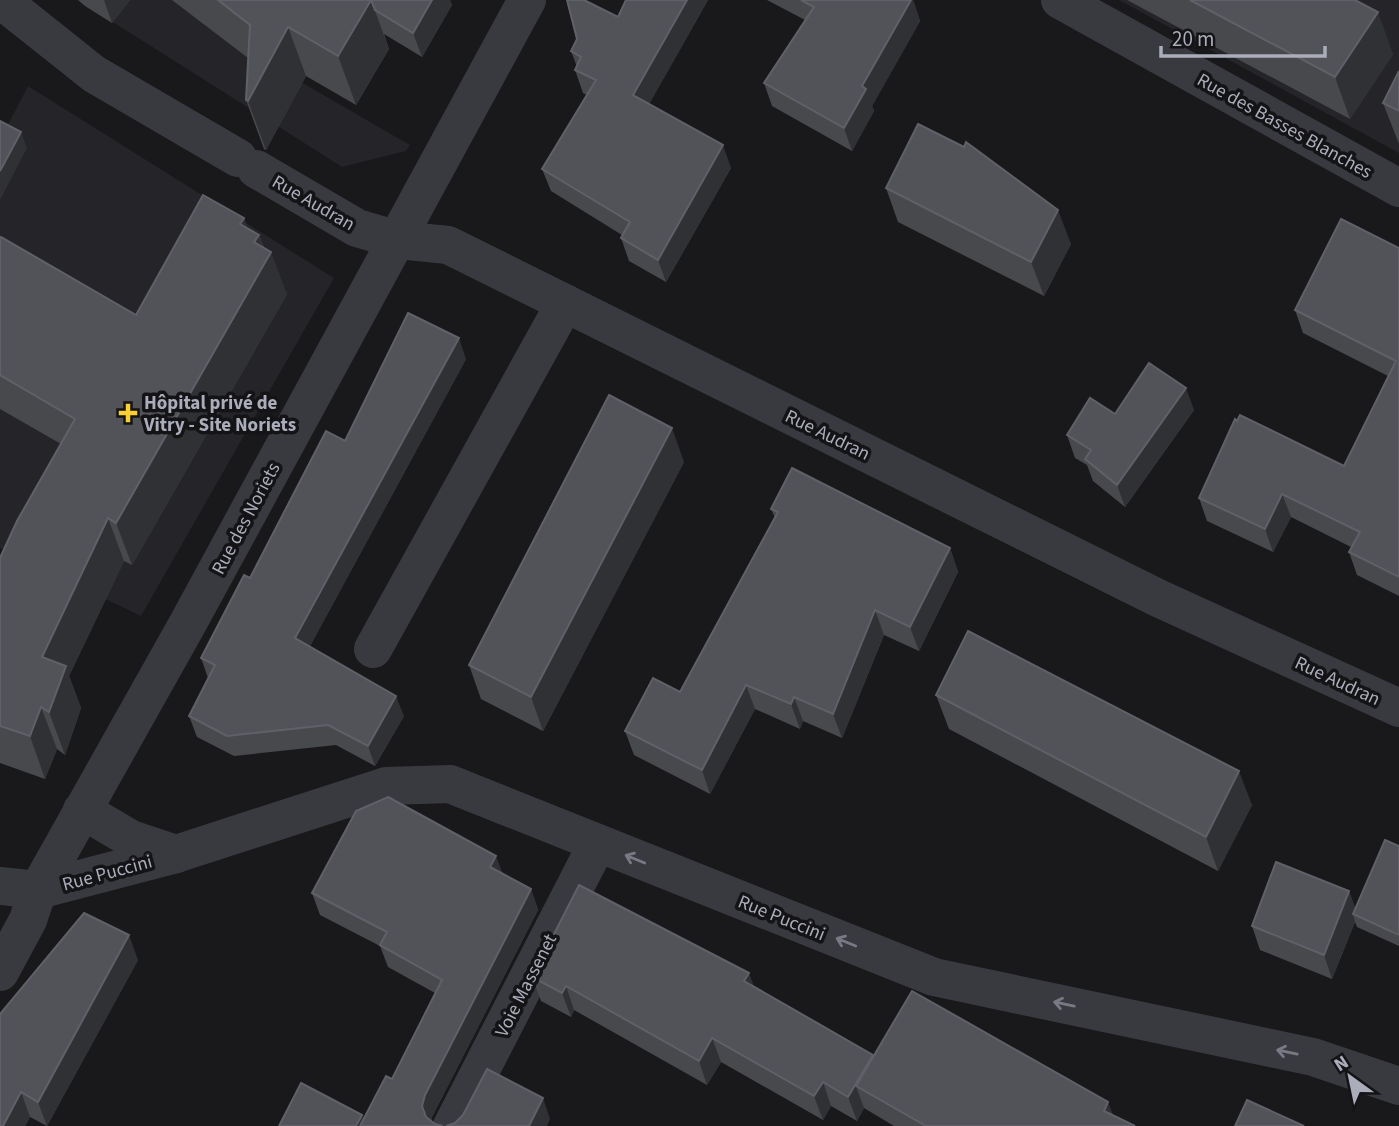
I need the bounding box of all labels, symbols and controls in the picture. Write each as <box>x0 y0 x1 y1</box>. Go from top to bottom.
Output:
scale bar <box>1161 14 1326 58</box>
text: 20 m <box>1172 24 1214 54</box>
street label: Rue des Basses Blanches <box>1192 67 1377 186</box>
street label: Rue Audran <box>267 169 360 238</box>
place label: Hôpital privé de Vitry - Site Noriets <box>143 390 296 439</box>
marker: Hôpital privé de Vitry - Site Noriets <box>118 403 138 423</box>
street label: Rue Audran <box>780 403 874 468</box>
street label: Rue des Noriets <box>205 458 287 580</box>
street label: Rue Audran <box>1290 650 1385 713</box>
street label: Rue Puccini <box>59 848 155 898</box>
one-way arrow <box>624 851 646 864</box>
street label: Rue Puccini <box>734 889 829 948</box>
street label: Voie Massenet <box>489 929 564 1042</box>
one-way arrow <box>836 935 858 948</box>
one-way arrow <box>1053 997 1076 1011</box>
north arrow <box>1315 1042 1385 1112</box>
one-way arrow <box>1276 1044 1299 1058</box>
text: N <box>1329 1049 1354 1079</box>

